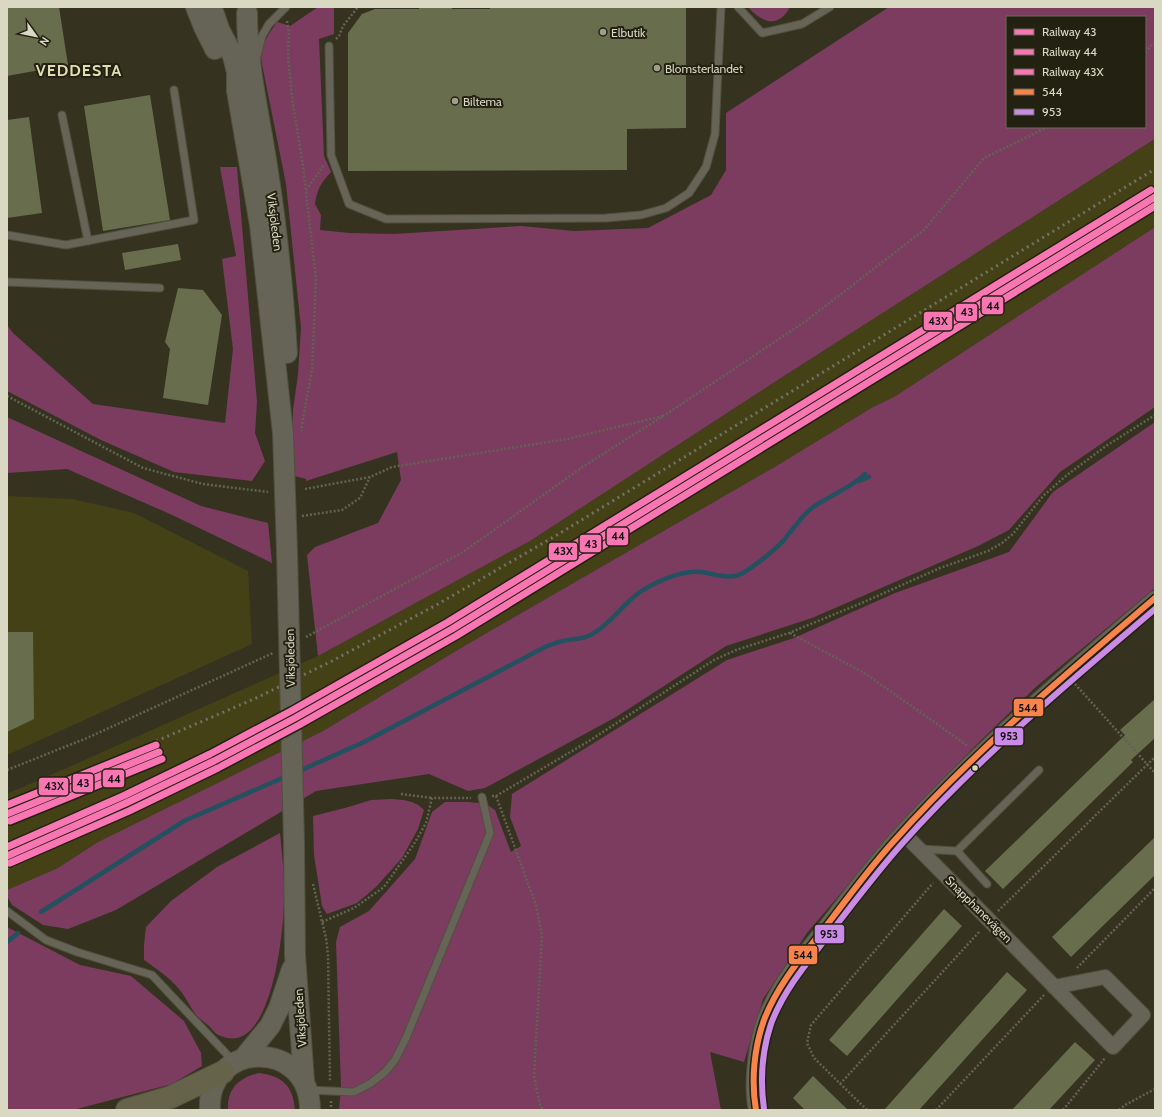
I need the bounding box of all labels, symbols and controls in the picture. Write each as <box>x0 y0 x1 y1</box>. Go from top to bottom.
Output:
north arrow <box>16 16 56 56</box>
legend <box>1006 16 1146 128</box>
text: Railway 43 <box>1042 24 1097 39</box>
place label: Elbutik <box>611 25 646 40</box>
marker: Elbutik <box>598 27 608 37</box>
text: N <box>36 34 52 49</box>
text: Railway 44 <box>1042 44 1097 59</box>
district label: VEDDESTA <box>36 61 122 80</box>
place label: Blomsterlandet <box>665 61 743 76</box>
marker: Blomsterlandet <box>652 63 662 73</box>
text: Railway 43X <box>1042 64 1105 79</box>
text: 544 <box>1042 84 1062 99</box>
place label: Biltema <box>463 94 502 109</box>
marker: Biltema <box>450 96 460 106</box>
text: 953 <box>1042 104 1062 119</box>
street label: Viksjöleden <box>264 192 286 252</box>
line badge: 44 <box>981 296 1004 315</box>
text: 44 <box>986 299 1000 313</box>
line badge: 43 <box>955 303 978 322</box>
text: 43 <box>961 305 973 319</box>
line badge: 43X <box>923 311 953 331</box>
text: 43X <box>928 314 948 328</box>
line badge: 44 <box>606 527 629 546</box>
text: 44 <box>611 529 625 543</box>
line badge: 43 <box>579 534 602 553</box>
text: 43 <box>585 537 597 551</box>
line badge: 43X <box>548 542 578 561</box>
text: 43X <box>553 544 573 558</box>
street label: Viksjöleden <box>282 628 298 687</box>
line badge: 544 <box>1013 698 1044 717</box>
text: 544 <box>1018 701 1038 715</box>
line badge: 953 <box>994 727 1024 746</box>
text: 953 <box>1000 729 1018 743</box>
unlabelled marker <box>970 763 980 773</box>
line badge: 44 <box>102 769 125 788</box>
text: 44 <box>107 772 121 786</box>
line badge: 43 <box>72 773 94 793</box>
text: 43 <box>77 776 89 790</box>
line badge: 43X <box>38 777 69 796</box>
text: 43X <box>44 779 64 793</box>
street label: Snapphanevägen <box>942 872 1016 946</box>
line badge: 953 <box>814 924 845 944</box>
text: 953 <box>820 927 838 941</box>
line badge: 544 <box>788 945 818 965</box>
text: 544 <box>793 948 813 962</box>
street label: Viksjöleden <box>290 988 310 1048</box>

